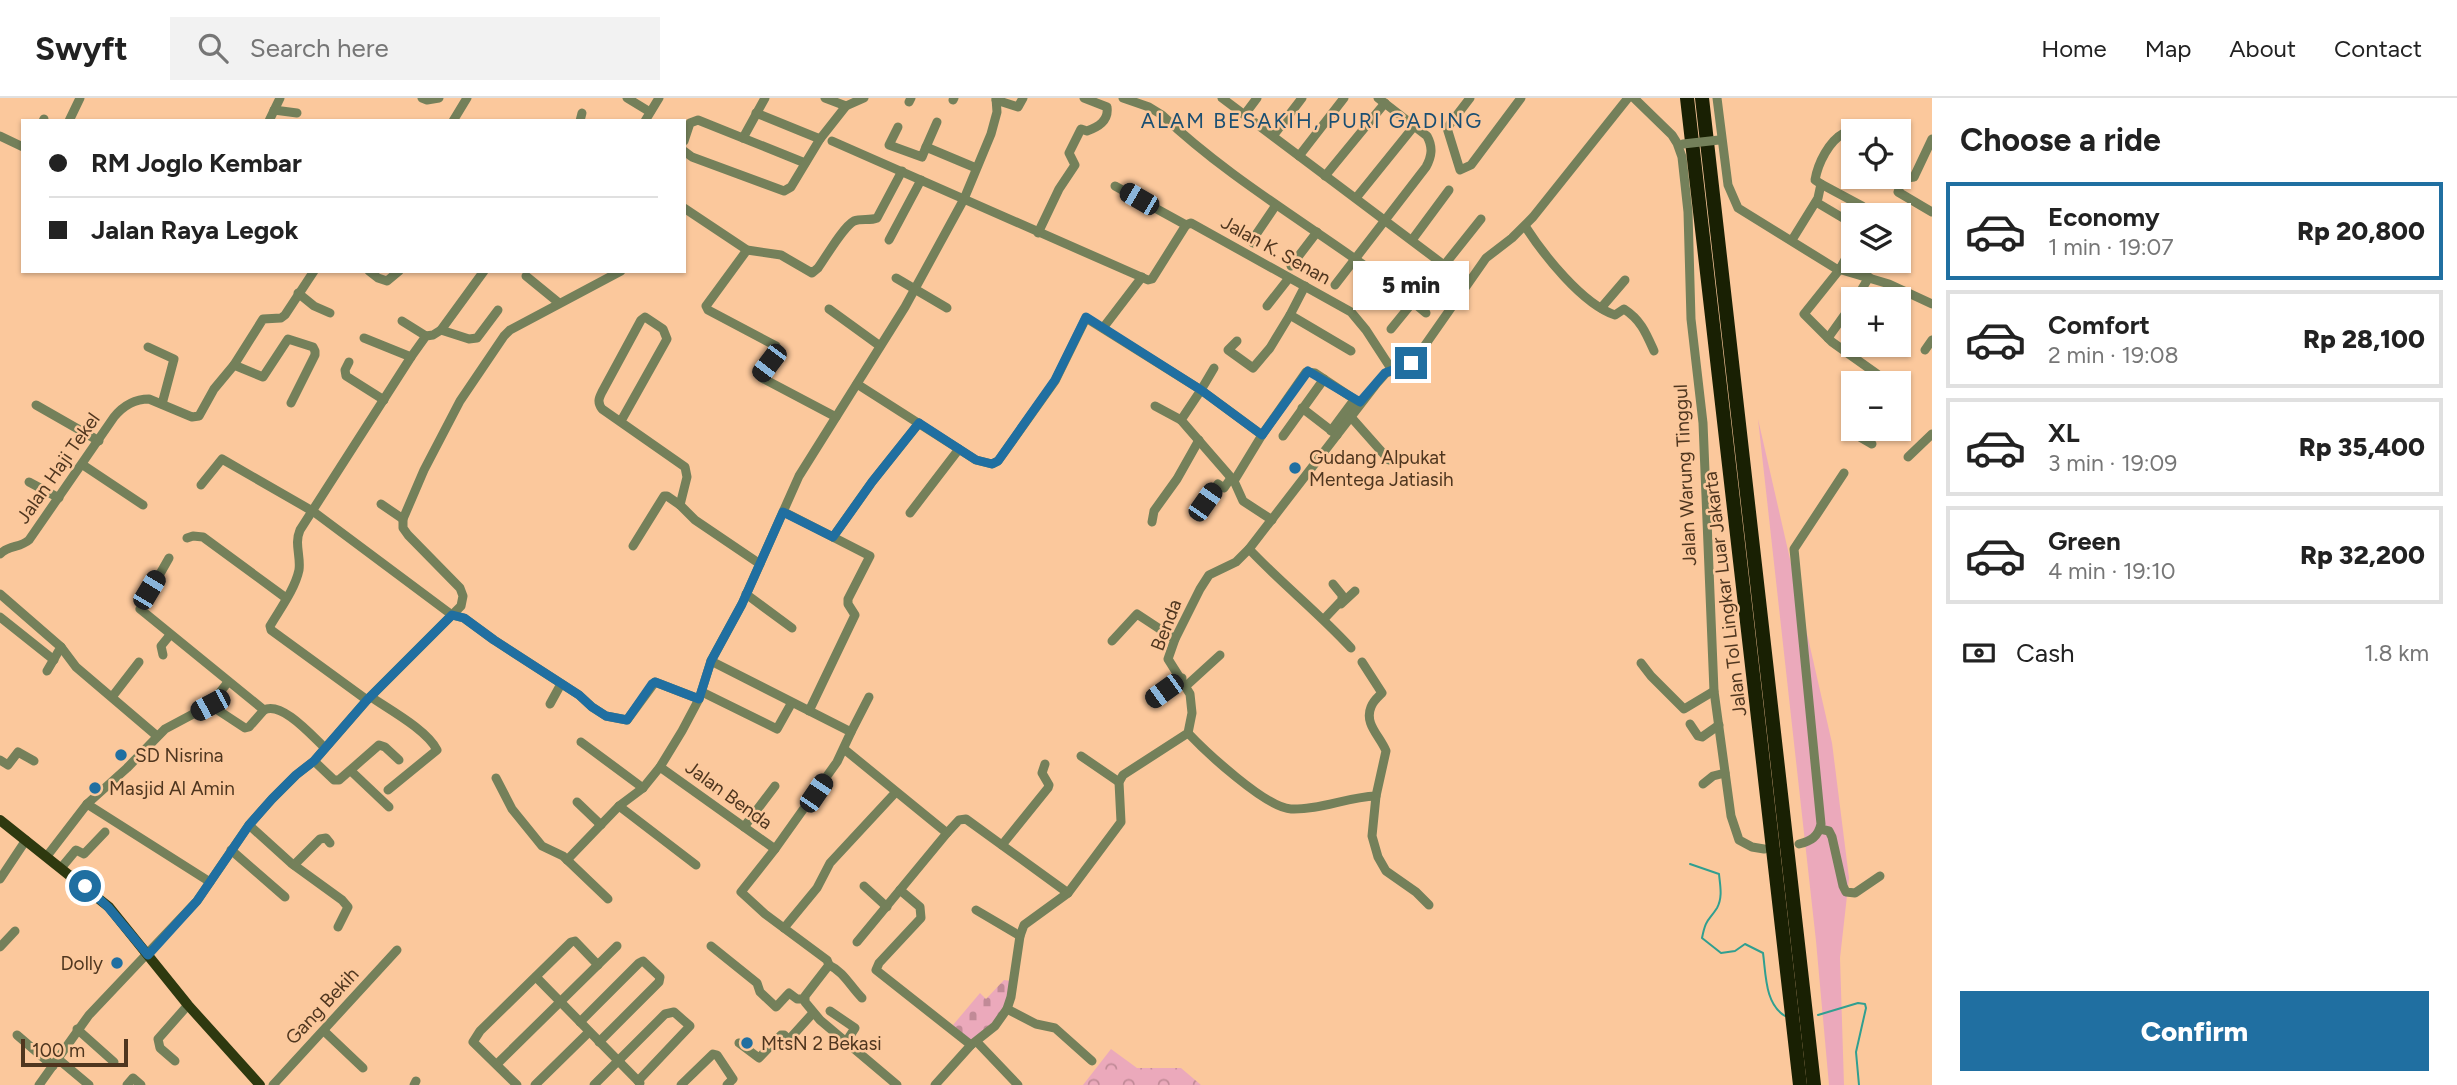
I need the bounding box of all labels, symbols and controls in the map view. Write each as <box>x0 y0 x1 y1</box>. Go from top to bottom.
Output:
search box <box>170 17 660 80</box>
text: Swyft <box>35 29 128 68</box>
icon: search <box>194 29 232 67</box>
text: Search here <box>250 32 389 64</box>
text: Home <box>2041 34 2107 63</box>
text: Map <box>2145 34 2191 63</box>
text: About <box>2229 34 2296 63</box>
text: Contact <box>2334 34 2422 63</box>
district label: ALAM BESAKIH, PURI GADING <box>1141 108 1483 133</box>
map controls <box>1841 119 1911 441</box>
button: locate <box>1841 119 1911 189</box>
text: Choose a ride <box>1960 121 2161 159</box>
text: RM Joglo Kembar <box>91 147 302 179</box>
car <box>1116 179 1163 219</box>
icon: car <box>1964 200 2027 263</box>
text: Economy <box>2048 201 2160 233</box>
button: layers <box>1841 203 1911 273</box>
street label: Jalan K. Senan <box>1217 210 1335 290</box>
text: Jalan Raya Legok <box>91 214 298 246</box>
text: Rp 20,800 <box>2297 215 2425 247</box>
text: 1 min · 19:07 <box>2048 233 2174 261</box>
callout: 5 min <box>1353 261 1469 310</box>
text: 5 min <box>1382 271 1440 299</box>
button: + <box>1841 287 1911 357</box>
icon: car <box>1964 308 2027 371</box>
text: Comfort <box>2048 309 2150 341</box>
text: Rp 28,100 <box>2303 323 2425 355</box>
car <box>748 340 791 386</box>
text: 2 min · 19:08 <box>2048 341 2179 369</box>
route end <box>1395 347 1427 379</box>
button: − <box>1841 371 1911 441</box>
street label: Jalan Warung Tinggul <box>1669 384 1701 566</box>
street label: Jalan Haji Tekel <box>11 408 105 528</box>
icon: car <box>1964 416 2027 479</box>
text: XL <box>2048 417 2080 449</box>
text: Rp 35,400 <box>2299 431 2425 463</box>
place label: Gudang Alpukat Mentega Jatiasih <box>1309 446 1454 491</box>
text: 3 min · 19:09 <box>2048 449 2177 477</box>
marker: Gudang Alpukat Mentega Jatiasih <box>1287 460 1303 476</box>
street label: Jalan Tol Lingkar Luar Jakarta <box>1699 470 1751 718</box>
car <box>1185 479 1226 525</box>
icon: car <box>1964 524 2027 587</box>
text: Green <box>2048 525 2121 557</box>
text: Rp 32,200 <box>2300 539 2425 571</box>
text: 4 min · 19:10 <box>2048 557 2176 585</box>
car <box>130 567 169 613</box>
street label: Benda <box>1146 596 1186 654</box>
icon: cash <box>1960 634 1998 672</box>
text: Cash <box>2016 637 2075 669</box>
text: 1.8 km <box>2364 639 2429 667</box>
car <box>1141 670 1188 712</box>
car <box>187 686 234 724</box>
place label: SD Nisrina <box>135 744 224 767</box>
marker: SD Nisrina <box>113 747 129 763</box>
street label: Jalan Benda <box>681 756 777 834</box>
car <box>796 770 837 816</box>
place label: Masjid Al Amin <box>109 777 235 800</box>
marker: Masjid Al Amin <box>87 780 103 796</box>
route start <box>69 870 101 902</box>
place label: Dolly <box>61 952 103 975</box>
marker: Dolly <box>109 955 125 971</box>
street label: Gang Bekih <box>281 963 363 1049</box>
button: Confirm <box>1960 991 2429 1071</box>
place label: MtsN 2 Bekasi <box>761 1032 882 1055</box>
marker: MtsN 2 Bekasi <box>739 1035 755 1051</box>
scale bar <box>21 1036 128 1068</box>
text: 100 m <box>32 1039 85 1062</box>

